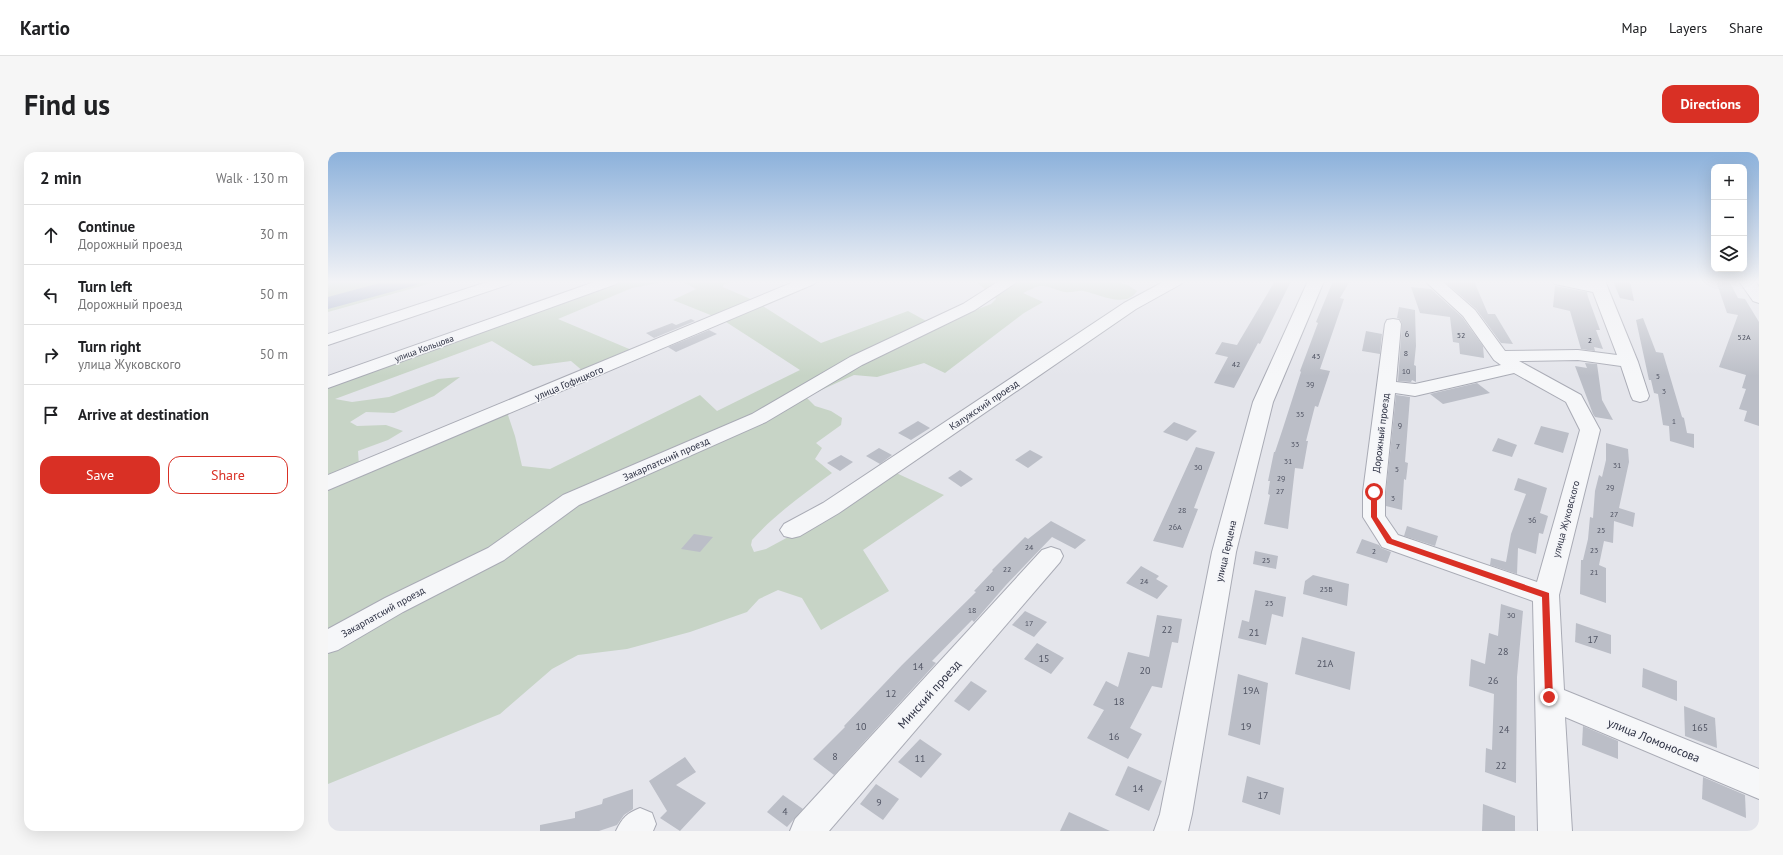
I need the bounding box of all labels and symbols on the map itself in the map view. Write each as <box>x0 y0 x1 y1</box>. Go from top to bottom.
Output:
house number: 6 <box>1405 329 1409 339</box>
house number: 52 <box>1457 330 1465 340</box>
street label: улица Кольцова <box>393 332 455 364</box>
house number: 52А <box>1737 332 1751 342</box>
house number: 2 <box>1588 335 1592 345</box>
house number: 8 <box>1404 348 1408 358</box>
house number: 43 <box>1312 351 1320 361</box>
house number: 42 <box>1232 359 1240 369</box>
street label: улица Гофицкого <box>533 363 605 403</box>
house number: 10 <box>1402 366 1411 376</box>
house number: 5 <box>1656 371 1660 381</box>
street label: Калужский проезд <box>947 377 1022 433</box>
house number: 39 <box>1306 379 1314 389</box>
house number: 3 <box>1662 386 1666 396</box>
street label: Дорожный проезд <box>1370 392 1392 474</box>
house number: 35 <box>1296 409 1304 419</box>
house number: 1 <box>1672 416 1676 426</box>
house number: 9 <box>1398 420 1402 430</box>
street label: Закарпатский проезд <box>621 434 712 484</box>
house number: 33 <box>1291 439 1299 449</box>
house number: 7 <box>1396 441 1400 451</box>
house number: 31 <box>1284 456 1292 466</box>
house number: 31 <box>1613 460 1621 470</box>
house number: 30 <box>1194 462 1203 472</box>
house number: 5 <box>1395 464 1399 474</box>
house number: 29 <box>1277 473 1285 483</box>
street label: улица Жуковского <box>1549 479 1583 559</box>
house number: 29 <box>1606 482 1614 492</box>
route start <box>1365 483 1383 501</box>
house number: 27 <box>1276 486 1284 496</box>
house number: 3 <box>1391 493 1395 503</box>
house number: 28 <box>1178 505 1186 515</box>
house number: 27 <box>1610 509 1618 519</box>
house number: 36 <box>1528 515 1536 525</box>
street label: улица Герцена <box>1213 519 1239 583</box>
house number: 26А <box>1168 522 1182 532</box>
house number: 25 <box>1597 525 1605 535</box>
house number: 24 <box>1025 542 1034 552</box>
house number: 23 <box>1590 545 1598 555</box>
house number: 2 <box>1372 546 1376 556</box>
house number: 25 <box>1262 555 1270 565</box>
house number: 22 <box>1003 564 1011 574</box>
house number: 21 <box>1590 567 1598 577</box>
house number: 24 <box>1140 576 1149 586</box>
street label: Закарпатский проезд <box>339 583 428 640</box>
house number: 20 <box>986 583 995 593</box>
house number: 25Б <box>1319 584 1333 594</box>
house number: 23 <box>1265 598 1273 608</box>
house number: 18 <box>968 605 976 615</box>
house number: 30 <box>1507 610 1516 620</box>
house number: 17 <box>1025 618 1033 628</box>
house number: 22 <box>1162 623 1172 636</box>
house number: 21 <box>1249 626 1259 639</box>
house number: 17 <box>1588 633 1598 646</box>
house number: 28 <box>1498 645 1508 658</box>
house number: 15 <box>1039 652 1049 665</box>
street label: Минский проезд <box>894 656 964 731</box>
house number: 21А <box>1317 657 1334 670</box>
house number: 14 <box>913 660 924 673</box>
house number: 20 <box>1140 664 1151 677</box>
house number: 26 <box>1488 674 1498 687</box>
house number: 19А <box>1243 684 1260 697</box>
house number: 12 <box>886 687 896 700</box>
route end <box>1540 688 1558 706</box>
house number: 18 <box>1114 695 1124 708</box>
street label: улица Ломоносова <box>1606 715 1702 765</box>
house number: 10 <box>856 720 867 733</box>
house number: 19 <box>1241 720 1251 733</box>
house number: 165 <box>1692 721 1708 734</box>
house number: 24 <box>1499 723 1510 736</box>
house number: 16 <box>1109 730 1119 743</box>
house number: 8 <box>832 750 838 763</box>
house number: 11 <box>915 752 925 765</box>
house number: 22 <box>1496 759 1506 772</box>
house number: 14 <box>1133 782 1144 795</box>
house number: 17 <box>1258 789 1268 802</box>
house number: 9 <box>876 796 882 809</box>
house number: 4 <box>782 805 788 818</box>

